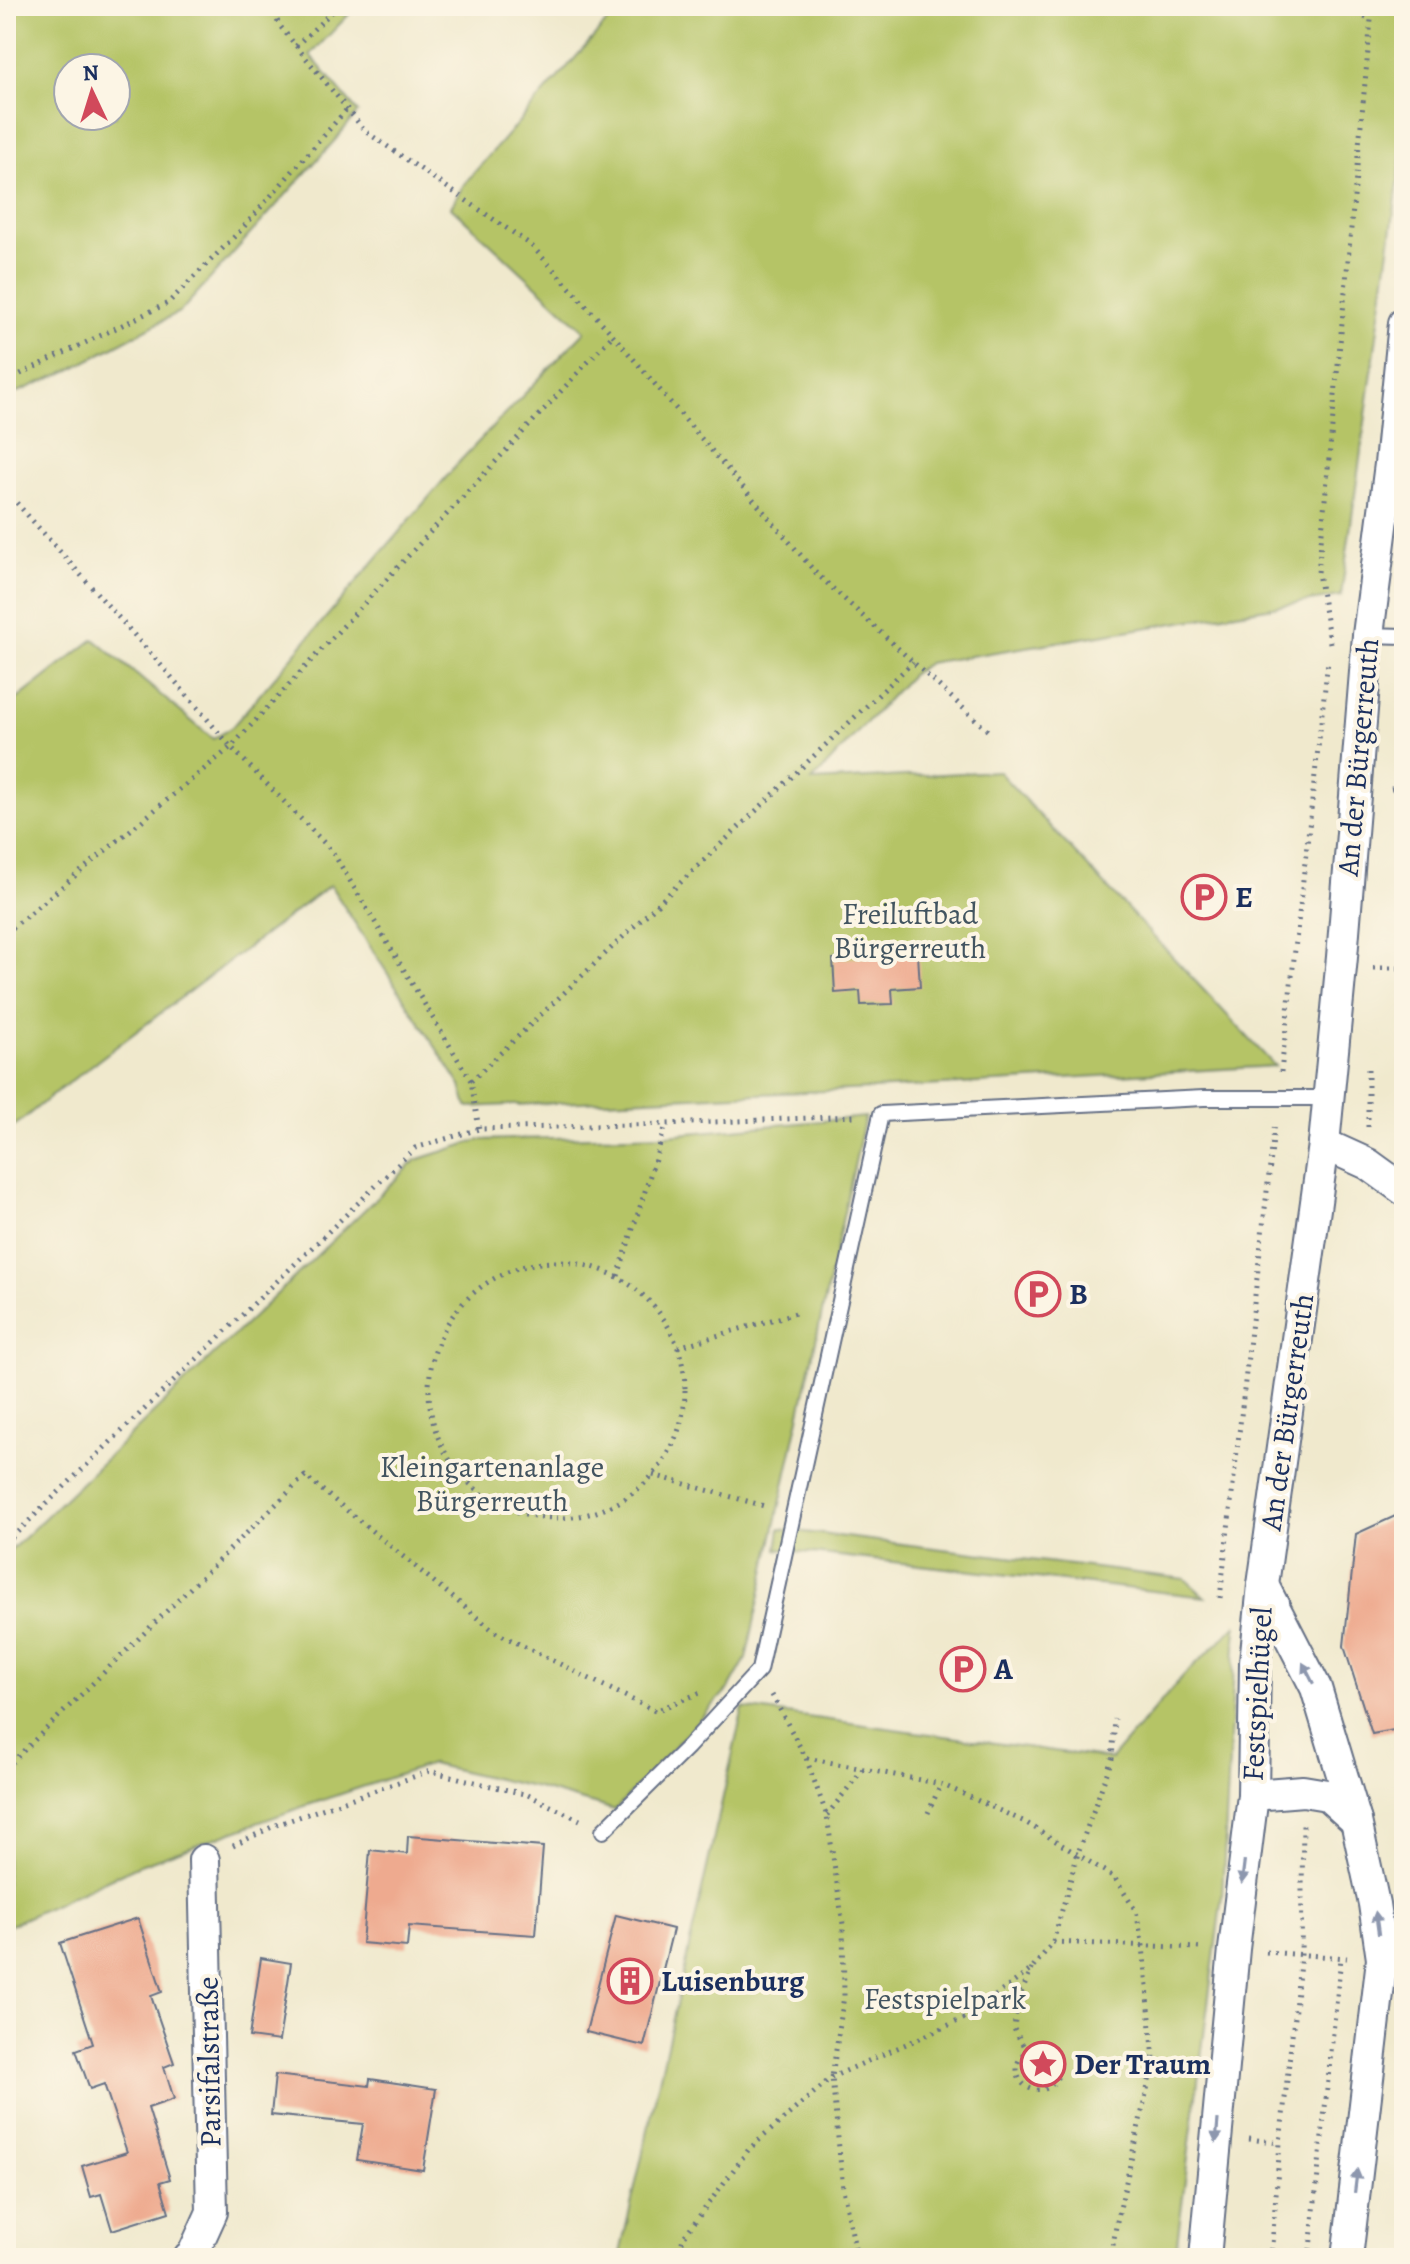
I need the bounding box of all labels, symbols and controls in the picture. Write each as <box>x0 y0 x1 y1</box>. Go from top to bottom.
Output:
north arrow <box>52 52 132 132</box>
text: N <box>82 58 100 89</box>
street label: An der Bürgerreuth <box>1328 636 1388 879</box>
parking icon: E <box>1180 873 1228 921</box>
place label: E <box>1235 877 1253 917</box>
park label: Freiluftbad Bürgerreuth <box>834 894 986 968</box>
parking icon: B <box>1014 1270 1062 1318</box>
place label: B <box>1069 1274 1088 1314</box>
street label: An der Bürgerreuth <box>1250 1291 1323 1534</box>
park label: Kleingartenanlage Bürgerreuth <box>380 1447 604 1521</box>
street label: Festspielhügel <box>1232 1606 1282 1782</box>
parking icon: A <box>939 1645 987 1693</box>
place label: A <box>993 1649 1013 1689</box>
one-way arrow <box>1301 1661 1315 1684</box>
one-way arrow <box>1236 1860 1249 1885</box>
one-way arrow <box>1370 1910 1383 1935</box>
building icon: Luisenburg <box>606 1957 654 2005</box>
place label: Luisenburg <box>661 1961 805 2001</box>
street label: Parsifalstraße <box>188 1976 230 2148</box>
park label: Festspielpark <box>864 1979 1026 2019</box>
place icon: Der Traum <box>1019 2040 1067 2088</box>
place label: Der Traum <box>1074 2044 1211 2084</box>
one-way arrow <box>1210 2119 1223 2144</box>
one-way arrow <box>1350 2168 1363 2193</box>

